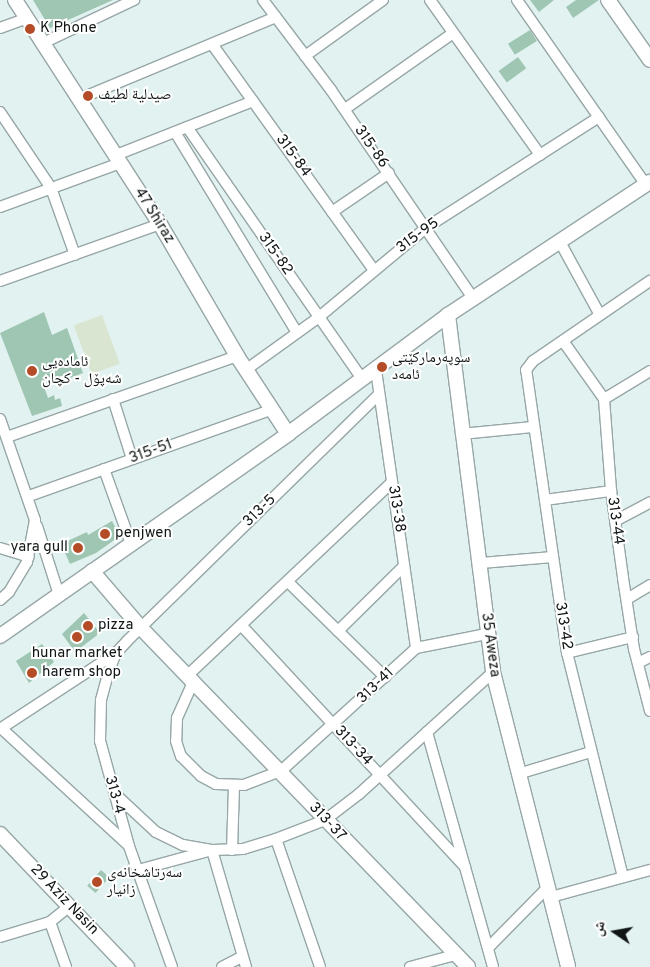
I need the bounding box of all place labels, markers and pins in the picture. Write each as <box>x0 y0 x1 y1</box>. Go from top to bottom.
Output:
place label: K Phone <box>40 20 97 38</box>
marker: K Phone <box>24 23 36 35</box>
place label: صیدلیة لطیف <box>98 87 171 105</box>
marker: صیدلیة لطیف <box>82 90 94 102</box>
place label: سوپەرمارکێتی ئامەد <box>392 349 470 384</box>
place label: ئامادەیی شەپۆل - کچان <box>42 353 122 388</box>
marker: سوپەرمارکێتی ئامەد <box>376 361 388 373</box>
marker: ئامادەیی شەپۆل - کچان <box>26 365 38 377</box>
place label: penjwen <box>115 525 172 543</box>
marker: penjwen <box>99 528 111 540</box>
place label: yara gull <box>11 539 68 557</box>
marker: yara gull <box>72 542 84 554</box>
place label: pizza <box>98 617 133 635</box>
marker: pizza <box>82 620 94 632</box>
marker: hunar market <box>71 631 83 643</box>
place label: hunar market <box>32 645 122 663</box>
place label: harem shop <box>42 664 121 682</box>
marker: harem shop <box>26 667 38 679</box>
place label: سەرتاشخانەی زانیار <box>107 864 182 899</box>
marker: سەرتاشخانەی زانیار <box>91 876 103 888</box>

